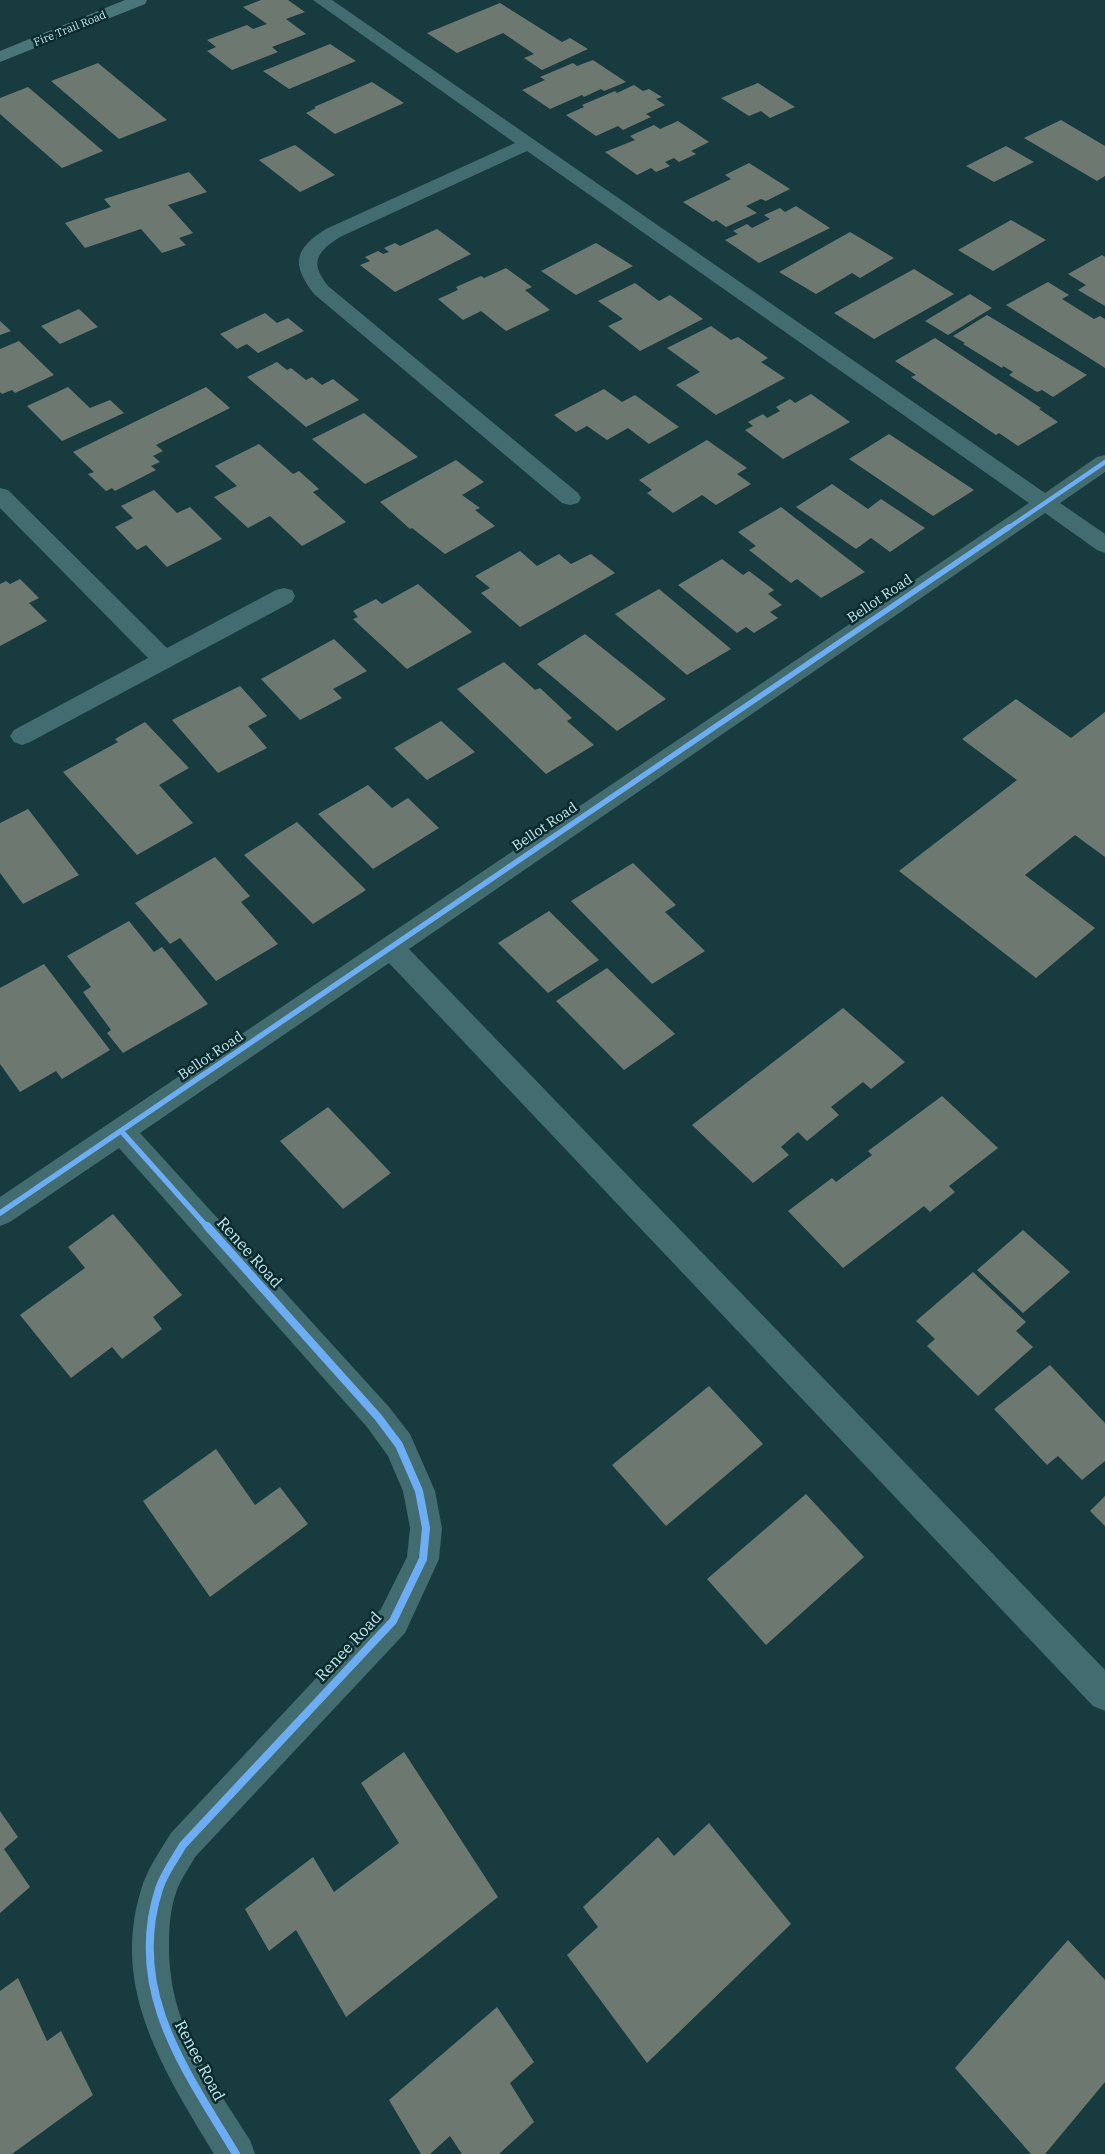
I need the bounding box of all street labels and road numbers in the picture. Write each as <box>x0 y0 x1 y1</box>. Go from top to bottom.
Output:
street label: Fire Trail Road <box>32 8 108 50</box>
street label: Bellot Road <box>844 571 916 627</box>
street label: Bellot Road <box>509 799 581 855</box>
street label: Bellot Road <box>175 1028 247 1084</box>
street label: Renee Road <box>212 1214 286 1292</box>
street label: Renee Road <box>312 1608 386 1686</box>
street label: Renee Road <box>170 2017 228 2105</box>

